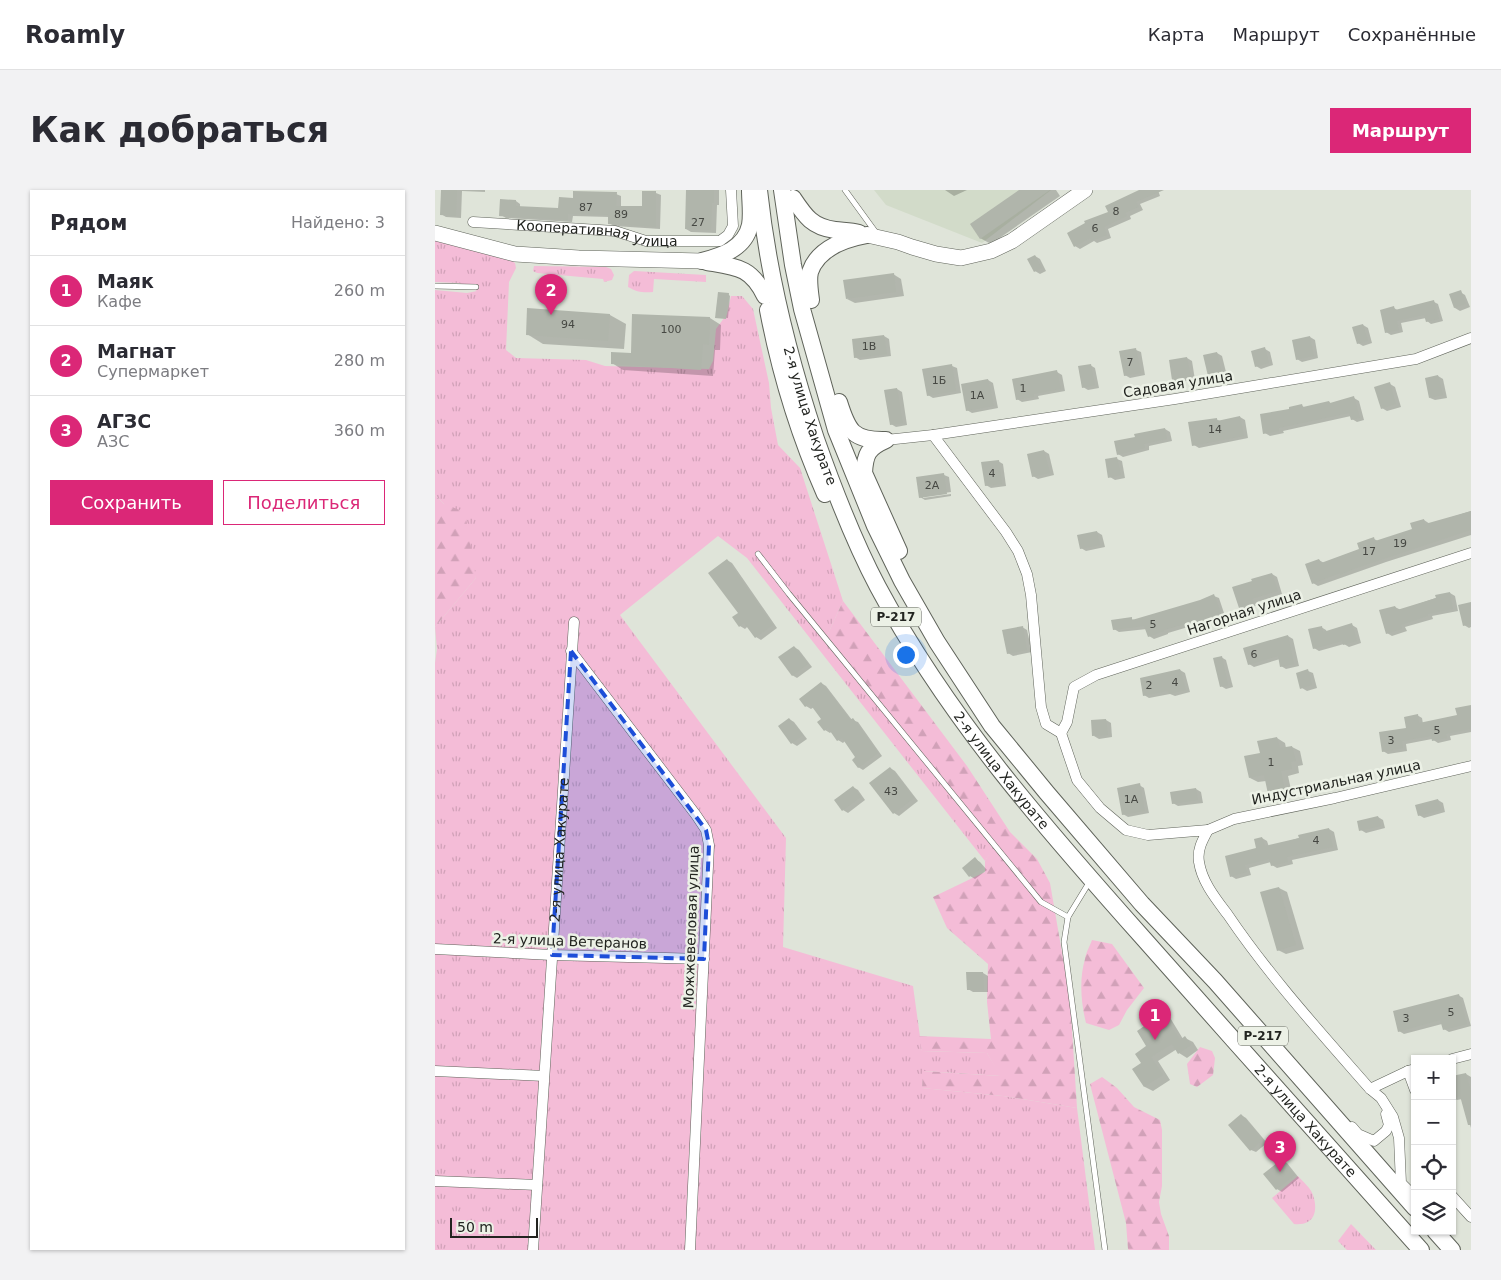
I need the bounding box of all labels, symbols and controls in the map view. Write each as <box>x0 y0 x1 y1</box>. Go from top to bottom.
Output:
text: Roamly <box>25 21 125 49</box>
text: Карта <box>1148 24 1205 45</box>
text: Маршрут <box>1233 24 1320 45</box>
text: Сохранённые <box>1348 24 1476 45</box>
button: Маршрут <box>1330 108 1471 153</box>
text: Как добраться <box>30 110 329 150</box>
house number: 87 <box>579 201 593 214</box>
house number: 8 <box>1113 205 1120 218</box>
house number: 89 <box>614 208 628 221</box>
text: Рядом <box>50 211 127 235</box>
text: Найдено: 3 <box>291 213 385 232</box>
house number: 27 <box>691 216 705 229</box>
street label: Кооперативная улица <box>516 217 678 250</box>
house number: 6 <box>1092 222 1099 235</box>
text: Маяк <box>97 270 154 292</box>
pin: 2 <box>535 274 567 315</box>
text: 1 <box>60 281 72 300</box>
text: 260 m <box>334 281 385 300</box>
text: Кафе <box>97 292 142 311</box>
house number: 94 <box>561 318 575 331</box>
house number: 100 <box>661 323 682 336</box>
text: Магнат <box>97 340 176 362</box>
house number: 1В <box>862 340 876 353</box>
street label: 2-я улица Хакурате <box>781 345 840 487</box>
text: 2 <box>60 351 72 370</box>
text: 280 m <box>334 351 385 370</box>
house number: 7 <box>1127 356 1134 369</box>
text: Супермаркет <box>97 362 209 381</box>
street label: Садовая улица <box>1122 367 1234 401</box>
house number: 1Б <box>932 374 946 387</box>
house number: 1 <box>1020 382 1027 395</box>
house number: 1А <box>970 389 985 402</box>
text: АГЗС <box>97 410 151 432</box>
text: 3 <box>60 421 72 440</box>
text: 360 m <box>334 421 385 440</box>
house number: 14 <box>1208 423 1222 436</box>
text: АЗС <box>97 432 129 451</box>
house number: 4 <box>989 467 996 480</box>
house number: 2А <box>925 479 940 492</box>
button: Сохранить <box>50 480 213 525</box>
button: Поделиться <box>223 480 385 525</box>
house number: 19 <box>1393 537 1407 550</box>
house number: 17 <box>1362 545 1376 558</box>
street label: Нагорная улица <box>1185 586 1303 638</box>
road number: Р-217 <box>871 608 921 627</box>
house number: 5 <box>1150 618 1157 631</box>
your location <box>893 642 919 668</box>
house number: 6 <box>1251 648 1258 661</box>
house number: 4 <box>1172 676 1179 689</box>
house number: 2 <box>1146 679 1153 692</box>
street label: 2-я улица Хакурате <box>951 708 1053 832</box>
house number: 5 <box>1434 724 1441 737</box>
house number: 3 <box>1388 734 1395 747</box>
street label: Индустриальная улица <box>1250 756 1422 808</box>
house number: 1 <box>1268 756 1275 769</box>
street label: 2-я улица Хакурате <box>546 777 572 923</box>
house number: 43 <box>884 785 898 798</box>
house number: 1А <box>1124 793 1139 806</box>
house number: 4 <box>1313 834 1320 847</box>
street label: Можжевеловая улица <box>680 845 702 1009</box>
street label: 2-я улица Ветеранов <box>493 930 647 952</box>
pin: 1 <box>1139 999 1171 1040</box>
house number: 5 <box>1448 1006 1455 1019</box>
house number: 3 <box>1403 1012 1410 1025</box>
road number: Р-217 <box>1238 1026 1288 1046</box>
map controls <box>1411 1055 1456 1235</box>
button: + <box>1411 1055 1456 1100</box>
street label: 2-я улица Хакурате <box>1251 1061 1360 1180</box>
button: − <box>1411 1100 1456 1145</box>
pin: 3 <box>1264 1131 1296 1172</box>
button: locate <box>1411 1145 1456 1190</box>
button: layers <box>1411 1190 1456 1235</box>
scale bar <box>450 1215 537 1238</box>
text: 50 m <box>457 1219 493 1235</box>

